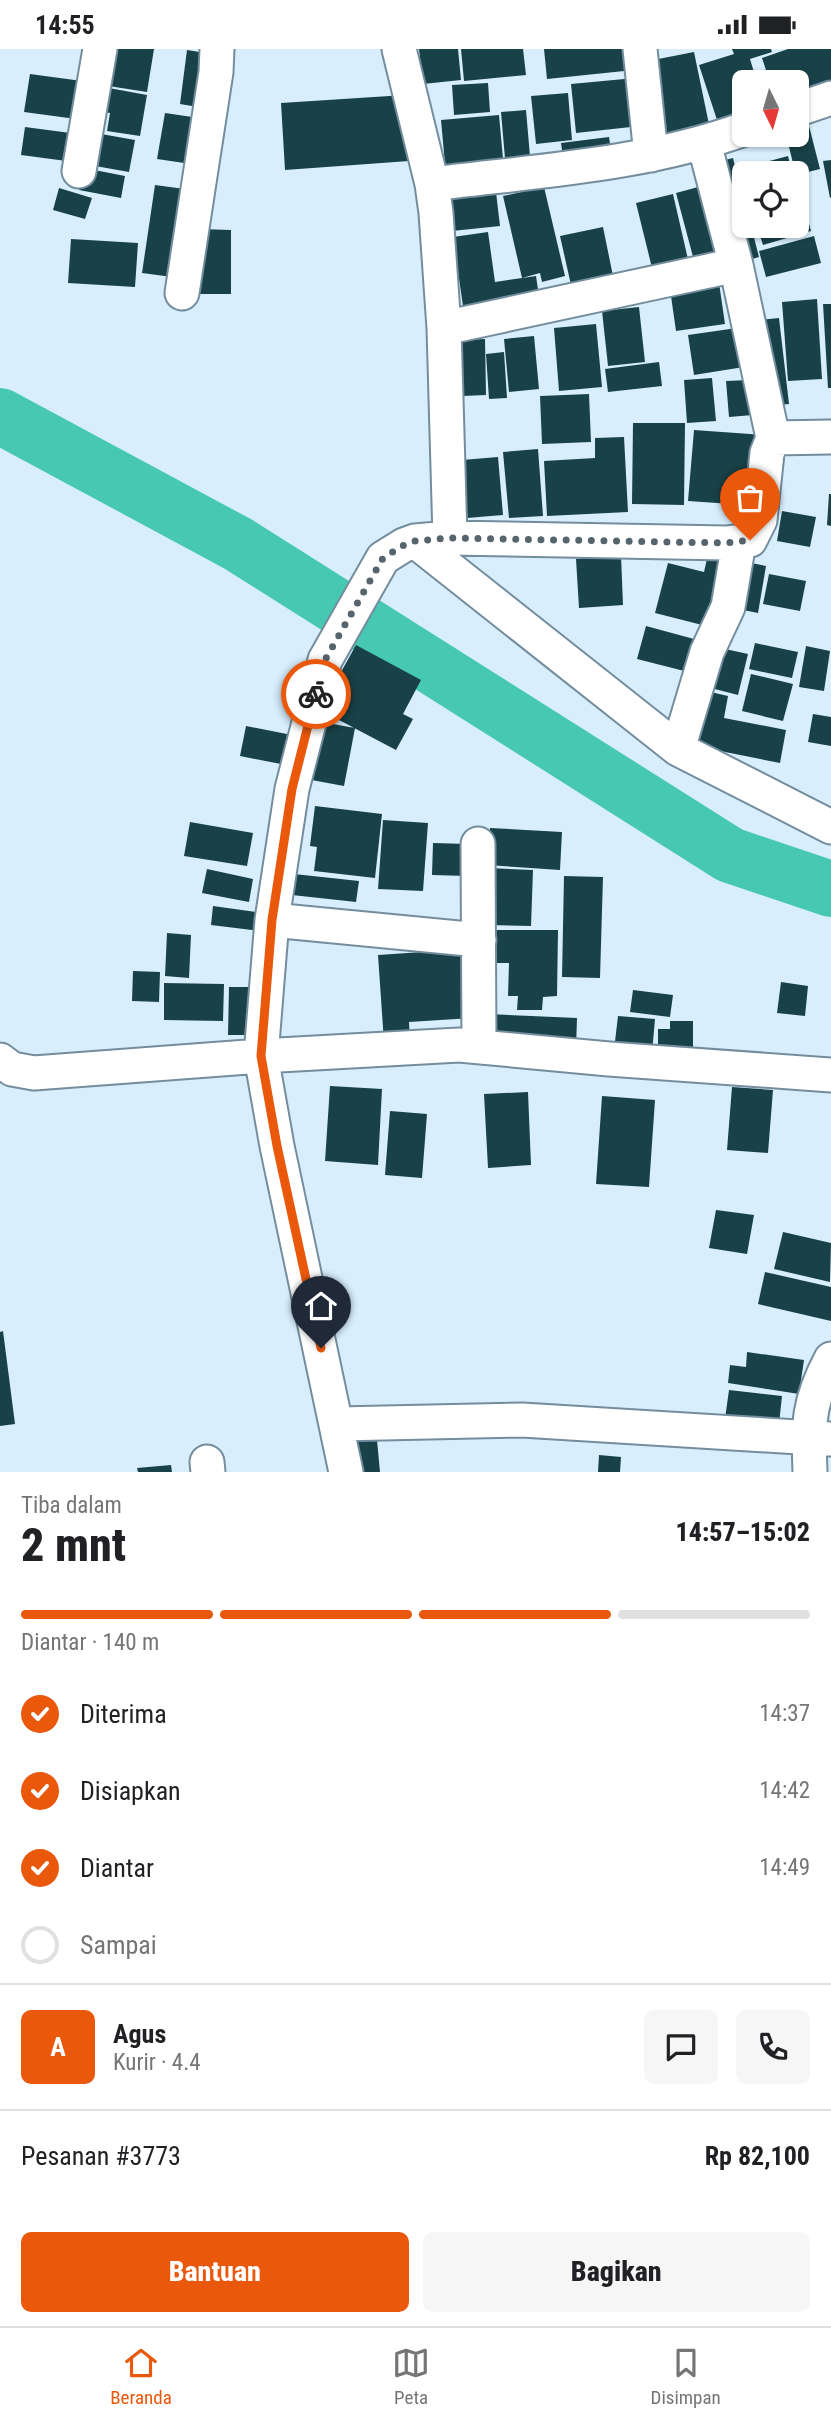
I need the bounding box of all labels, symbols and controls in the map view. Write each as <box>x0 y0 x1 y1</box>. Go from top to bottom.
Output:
text: 14:55 <box>35 10 95 40</box>
north arrow <box>732 70 808 147</box>
map controls <box>732 70 809 238</box>
button: locate <box>732 161 809 238</box>
pin <box>720 468 780 540</box>
icon: bag <box>731 479 769 517</box>
courier <box>281 659 351 729</box>
icon: bike <box>297 675 335 713</box>
pin <box>291 1276 351 1348</box>
icon: home <box>302 1287 340 1325</box>
text: Tiba dalam <box>21 1492 122 1519</box>
text: 14:57–15:02 <box>676 1517 810 1547</box>
text: 2 mnt <box>21 1518 126 1572</box>
text: Diantar · 140 m <box>21 1629 159 1656</box>
icon: check <box>21 1695 59 1733</box>
text: Diterima <box>80 1699 167 1729</box>
text: 14:37 <box>759 1700 810 1727</box>
icon: check <box>21 1772 59 1810</box>
text: Disiapkan <box>80 1776 181 1806</box>
text: 14:42 <box>759 1777 810 1804</box>
icon: check <box>21 1849 59 1887</box>
text: Diantar <box>80 1853 154 1883</box>
text: 14:49 <box>759 1854 810 1881</box>
text: Sampai <box>80 1930 157 1960</box>
button: chat <box>644 2010 718 2084</box>
button: phone <box>736 2010 810 2084</box>
text: Agus <box>113 2019 166 2049</box>
text: A <box>50 2032 66 2062</box>
text: Kurir · 4.4 <box>113 2049 201 2076</box>
text: Pesanan #3773 <box>21 2141 181 2171</box>
text: Rp 82,100 <box>705 2141 810 2171</box>
button: Bantuan <box>21 2232 409 2312</box>
button: Bagikan <box>423 2232 810 2312</box>
tab: Beranda <box>110 2344 172 2409</box>
tab: Peta <box>392 2344 430 2409</box>
tab: Disimpan <box>651 2344 721 2409</box>

